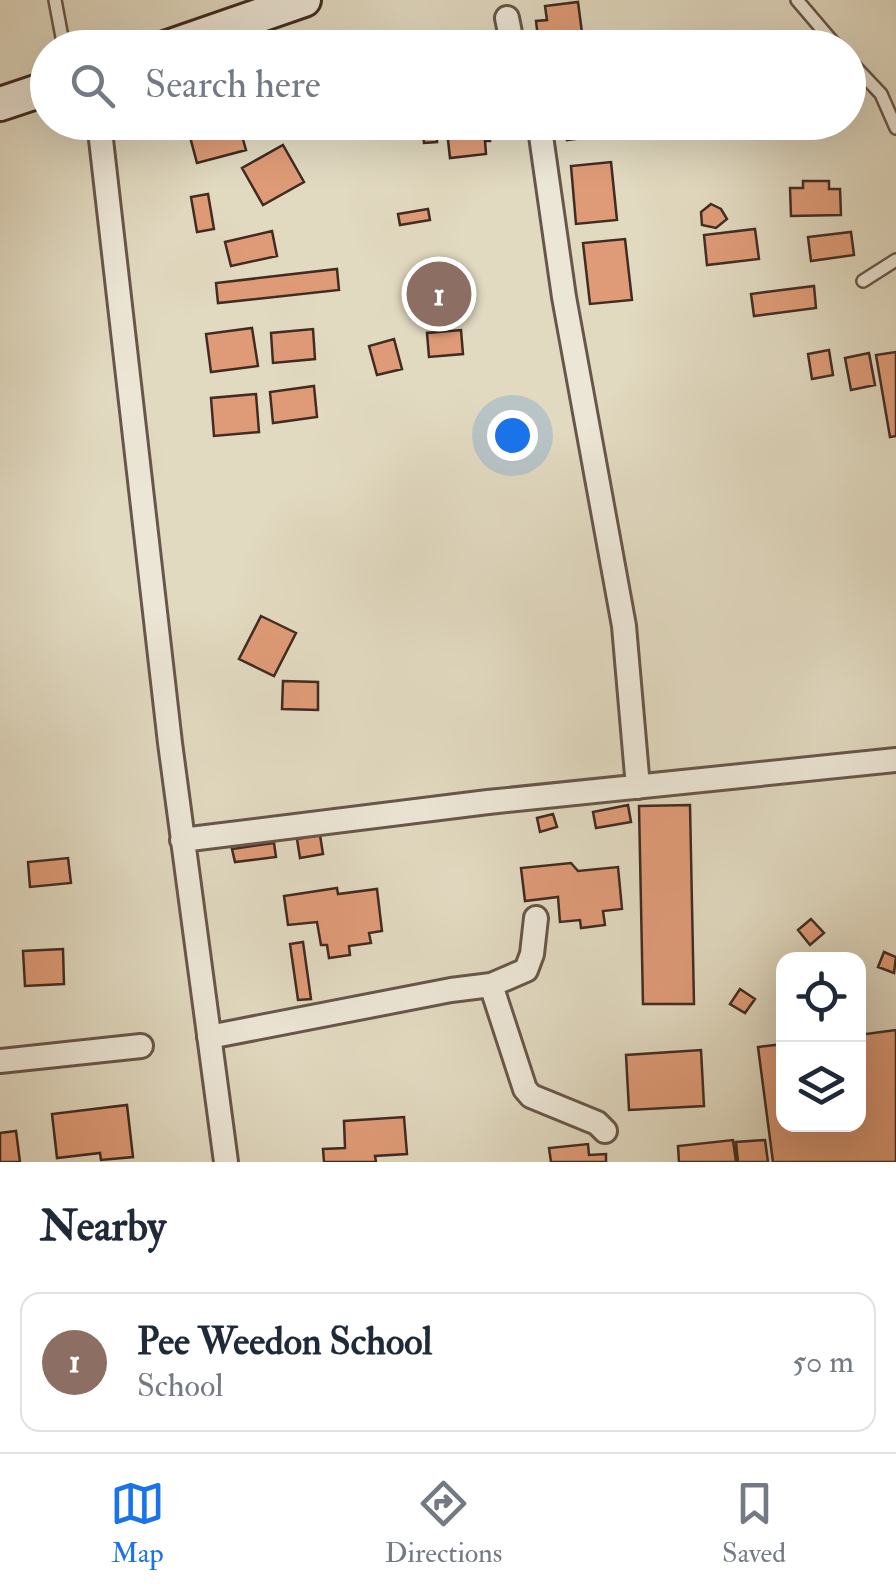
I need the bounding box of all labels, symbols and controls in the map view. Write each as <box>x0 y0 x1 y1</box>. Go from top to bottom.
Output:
search box <box>30 30 866 140</box>
icon: search <box>65 58 120 113</box>
text: Search here <box>145 61 321 109</box>
pin: 1 <box>406 256 472 332</box>
your location <box>487 410 538 461</box>
map controls <box>776 952 866 1132</box>
button: locate <box>776 952 866 1042</box>
button: layers <box>776 1042 866 1132</box>
text: Nearby <box>40 1201 166 1253</box>
text: Pee Weedon School <box>137 1318 432 1366</box>
text: 1 <box>69 1342 80 1382</box>
text: 50 m <box>792 1342 854 1382</box>
text: School <box>137 1366 223 1406</box>
tab: Map <box>110 1476 165 1571</box>
tab: Directions <box>385 1476 502 1571</box>
tab: Saved <box>722 1476 786 1571</box>

